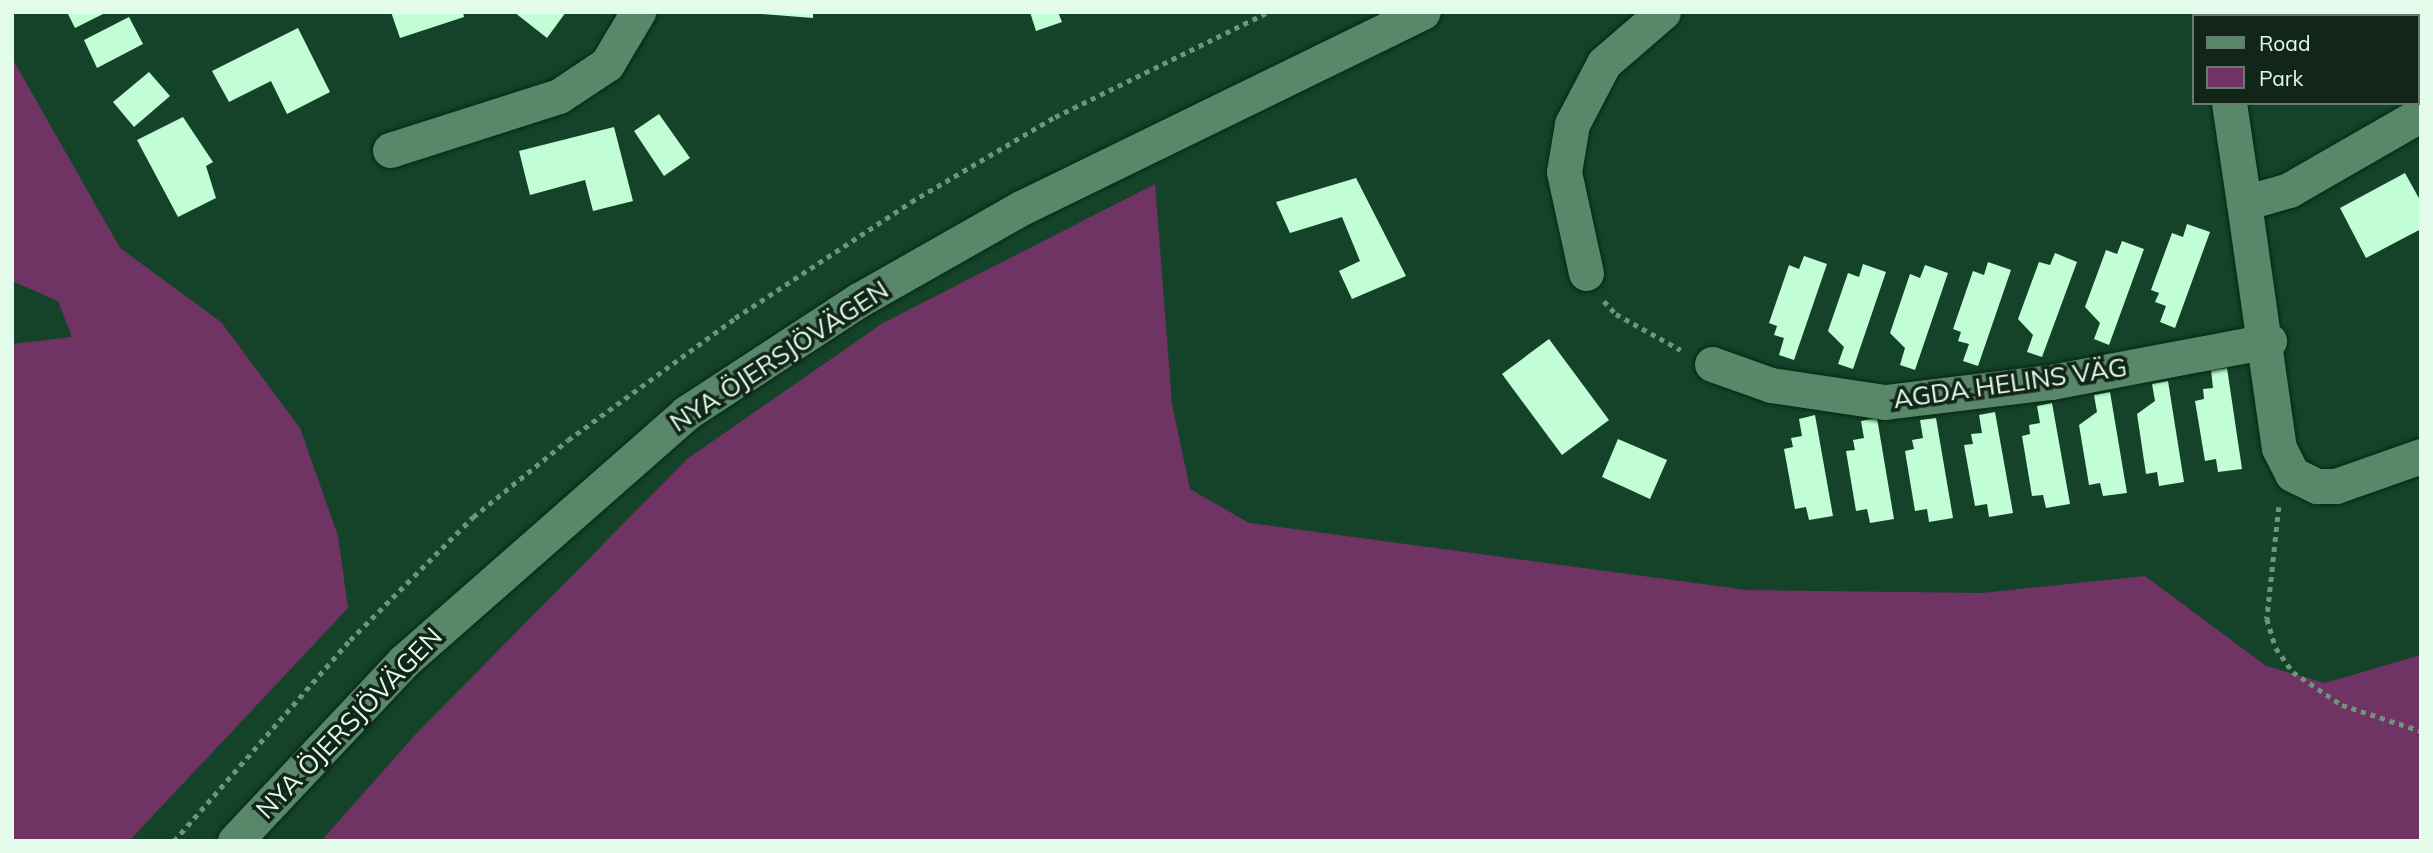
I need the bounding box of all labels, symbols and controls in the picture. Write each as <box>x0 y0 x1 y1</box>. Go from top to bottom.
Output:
legend <box>2192 14 2419 105</box>
text: Road <box>2259 30 2310 56</box>
text: Park <box>2259 65 2303 91</box>
street label: NYA ÖJERSJÖVÄGEN <box>664 274 894 438</box>
street label: AGDA HELINS VÄG <box>1891 351 2129 415</box>
street label: NYA ÖJERSJÖVÄGEN <box>250 621 448 825</box>

